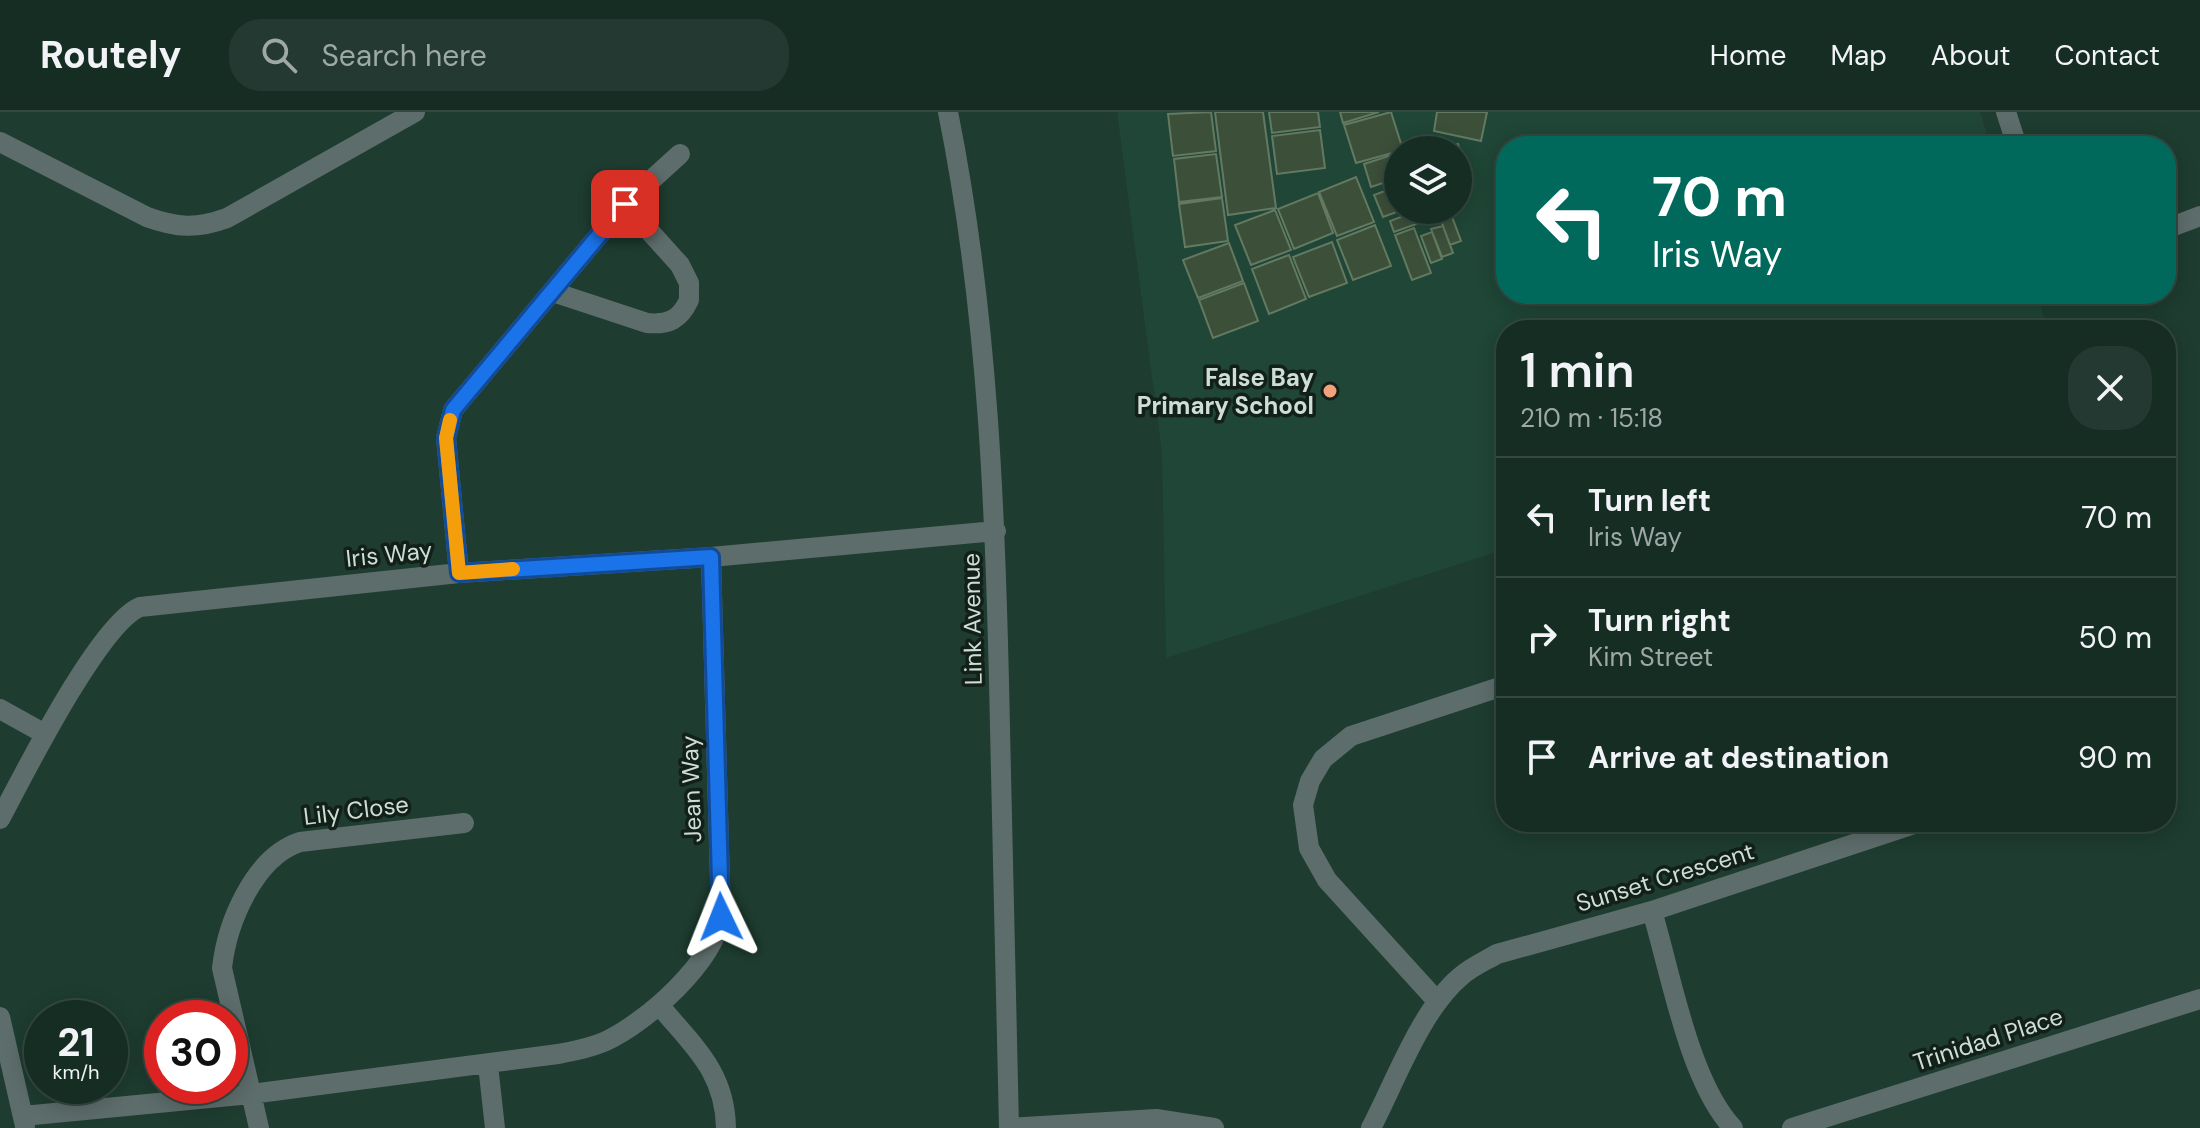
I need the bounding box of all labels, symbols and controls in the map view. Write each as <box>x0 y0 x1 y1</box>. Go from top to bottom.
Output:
search box <box>229 19 789 91</box>
text: Routely <box>40 30 181 80</box>
icon: search <box>257 33 301 77</box>
text: Search here <box>321 36 487 75</box>
text: Home <box>1710 37 1786 74</box>
text: Map <box>1830 37 1887 74</box>
text: About <box>1931 37 2010 74</box>
text: Contact <box>2054 37 2160 74</box>
map controls <box>1384 136 1472 224</box>
button: layers <box>1384 136 1472 224</box>
text: 70 m <box>1652 160 1787 233</box>
icon: left <box>1520 168 1624 272</box>
pin <box>591 170 659 238</box>
icon: arrive <box>603 182 647 226</box>
text: Iris Way <box>1652 231 1782 278</box>
text: 1 min <box>1520 339 1635 402</box>
button: close <box>2068 346 2152 430</box>
place label: False Bay Primary School <box>1137 362 1314 421</box>
marker: False Bay Primary School <box>1321 382 1339 400</box>
text: 210 m · 15:18 <box>1520 401 1663 435</box>
text: Turn left <box>1588 481 1711 520</box>
icon: left <box>1520 495 1564 539</box>
text: 70 m <box>2081 498 2152 537</box>
text: Iris Way <box>1588 520 1682 554</box>
street label: Iris Way <box>344 534 434 574</box>
street label: Link Avenue <box>955 553 989 685</box>
text: Turn right <box>1588 601 1731 640</box>
icon: right <box>1520 615 1564 659</box>
text: 50 m <box>2078 618 2152 657</box>
text: Kim Street <box>1588 640 1713 674</box>
street label: Jean Way <box>674 735 708 843</box>
icon: arrive <box>1520 735 1564 779</box>
text: Arrive at destination <box>1588 738 1889 777</box>
text: 90 m <box>2078 738 2152 777</box>
street label: Lily Close <box>302 788 410 832</box>
street label: Sunset Crescent <box>1572 835 1758 919</box>
position arrow <box>679 875 763 959</box>
speed limit sign: 30 <box>144 1000 248 1104</box>
street label: Trinidad Place <box>1909 1000 2067 1078</box>
text: 21 <box>57 1016 95 1068</box>
text: km/h <box>52 1059 100 1085</box>

